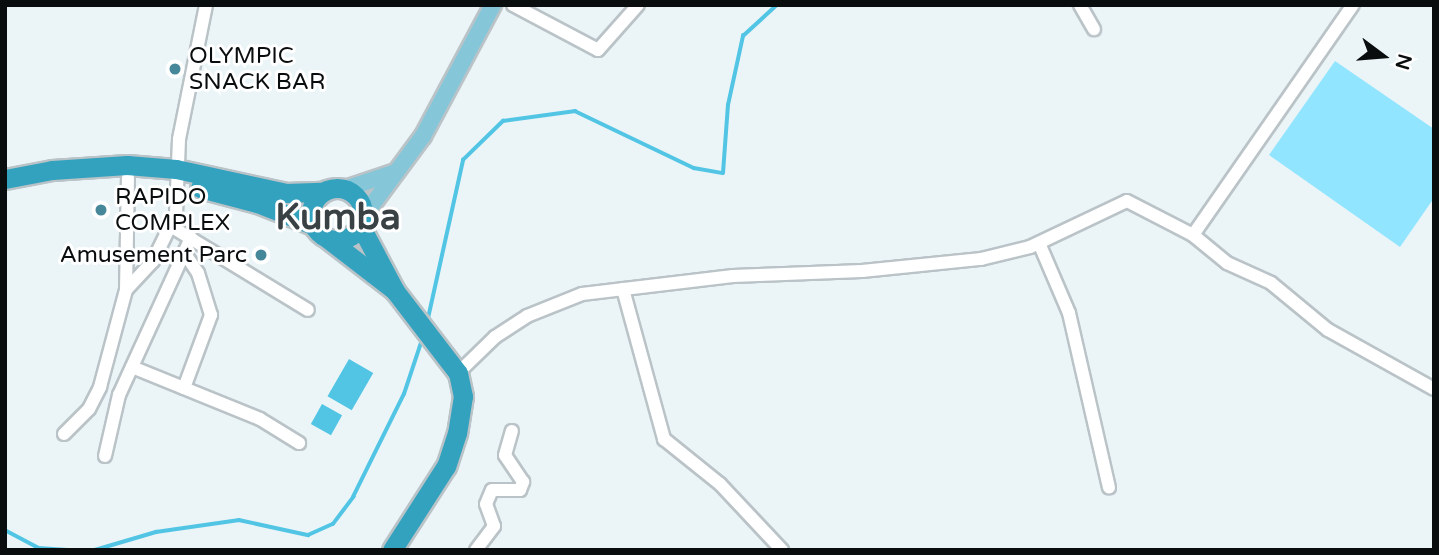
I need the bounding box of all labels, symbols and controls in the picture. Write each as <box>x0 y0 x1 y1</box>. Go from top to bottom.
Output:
north arrow <box>1348 21 1418 91</box>
place label: OLYMPIC SNACK BAR <box>189 42 325 96</box>
text: N <box>1391 51 1416 72</box>
marker: OLYMPIC SNACK BAR <box>167 61 183 77</box>
place label: RAPIDO COMPLEX <box>115 183 230 237</box>
district label: Kumba <box>275 196 401 240</box>
marker: RAPIDO COMPLEX <box>93 202 109 218</box>
place label: Amusement Parc <box>60 241 247 269</box>
marker: Amusement Parc <box>253 247 269 263</box>

